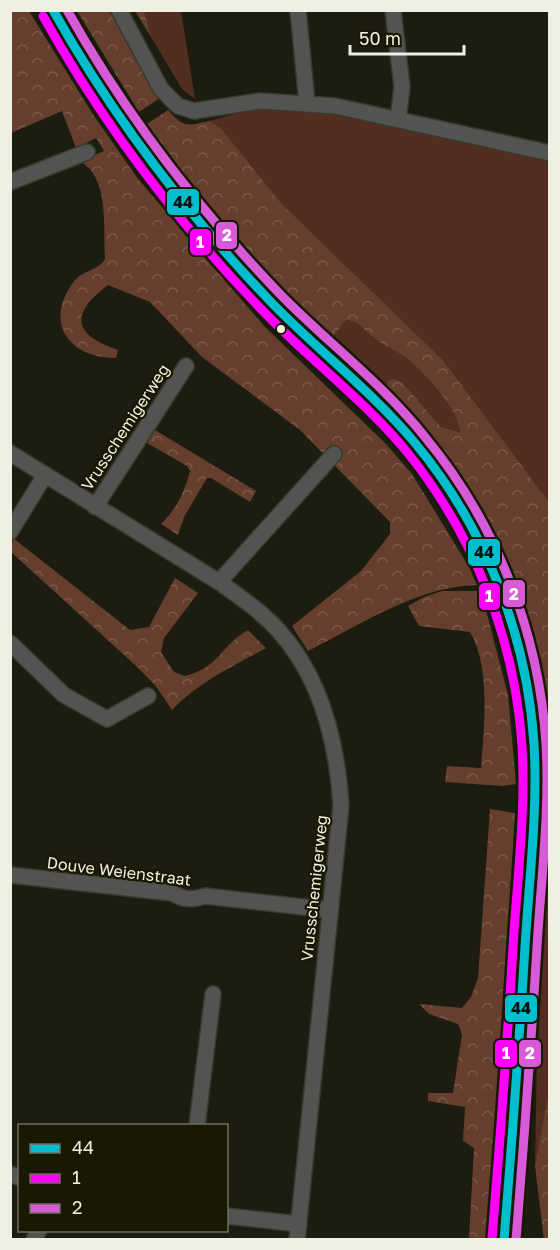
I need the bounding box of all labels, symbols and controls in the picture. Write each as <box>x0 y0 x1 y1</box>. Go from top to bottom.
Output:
scale bar <box>350 18 464 56</box>
text: 50 m <box>359 27 401 49</box>
line badge: 44 <box>166 188 200 216</box>
text: 44 <box>173 192 193 212</box>
line badge: 2 <box>215 221 238 250</box>
text: 2 <box>222 225 232 245</box>
line badge: 1 <box>189 228 212 256</box>
text: 1 <box>196 232 204 252</box>
unlabelled marker <box>275 323 287 335</box>
street label: Vrusschemigerweg <box>77 360 173 494</box>
line badge: 44 <box>467 538 501 567</box>
text: 44 <box>474 542 494 562</box>
line badge: 2 <box>502 579 526 608</box>
line badge: 1 <box>478 582 501 611</box>
text: 2 <box>509 584 519 604</box>
text: 1 <box>485 586 493 606</box>
street label: Vrusschemigerweg <box>296 814 332 962</box>
street label: Douve Weienstraat <box>46 852 192 890</box>
line badge: 44 <box>504 994 538 1023</box>
text: 44 <box>511 998 531 1018</box>
line badge: 1 <box>494 1039 518 1068</box>
line badge: 2 <box>518 1039 542 1068</box>
text: 1 <box>502 1043 510 1063</box>
text: 2 <box>525 1043 535 1063</box>
legend <box>18 1124 228 1232</box>
text: 44 <box>72 1136 94 1158</box>
text: 1 <box>72 1166 81 1188</box>
text: 2 <box>72 1196 82 1218</box>

